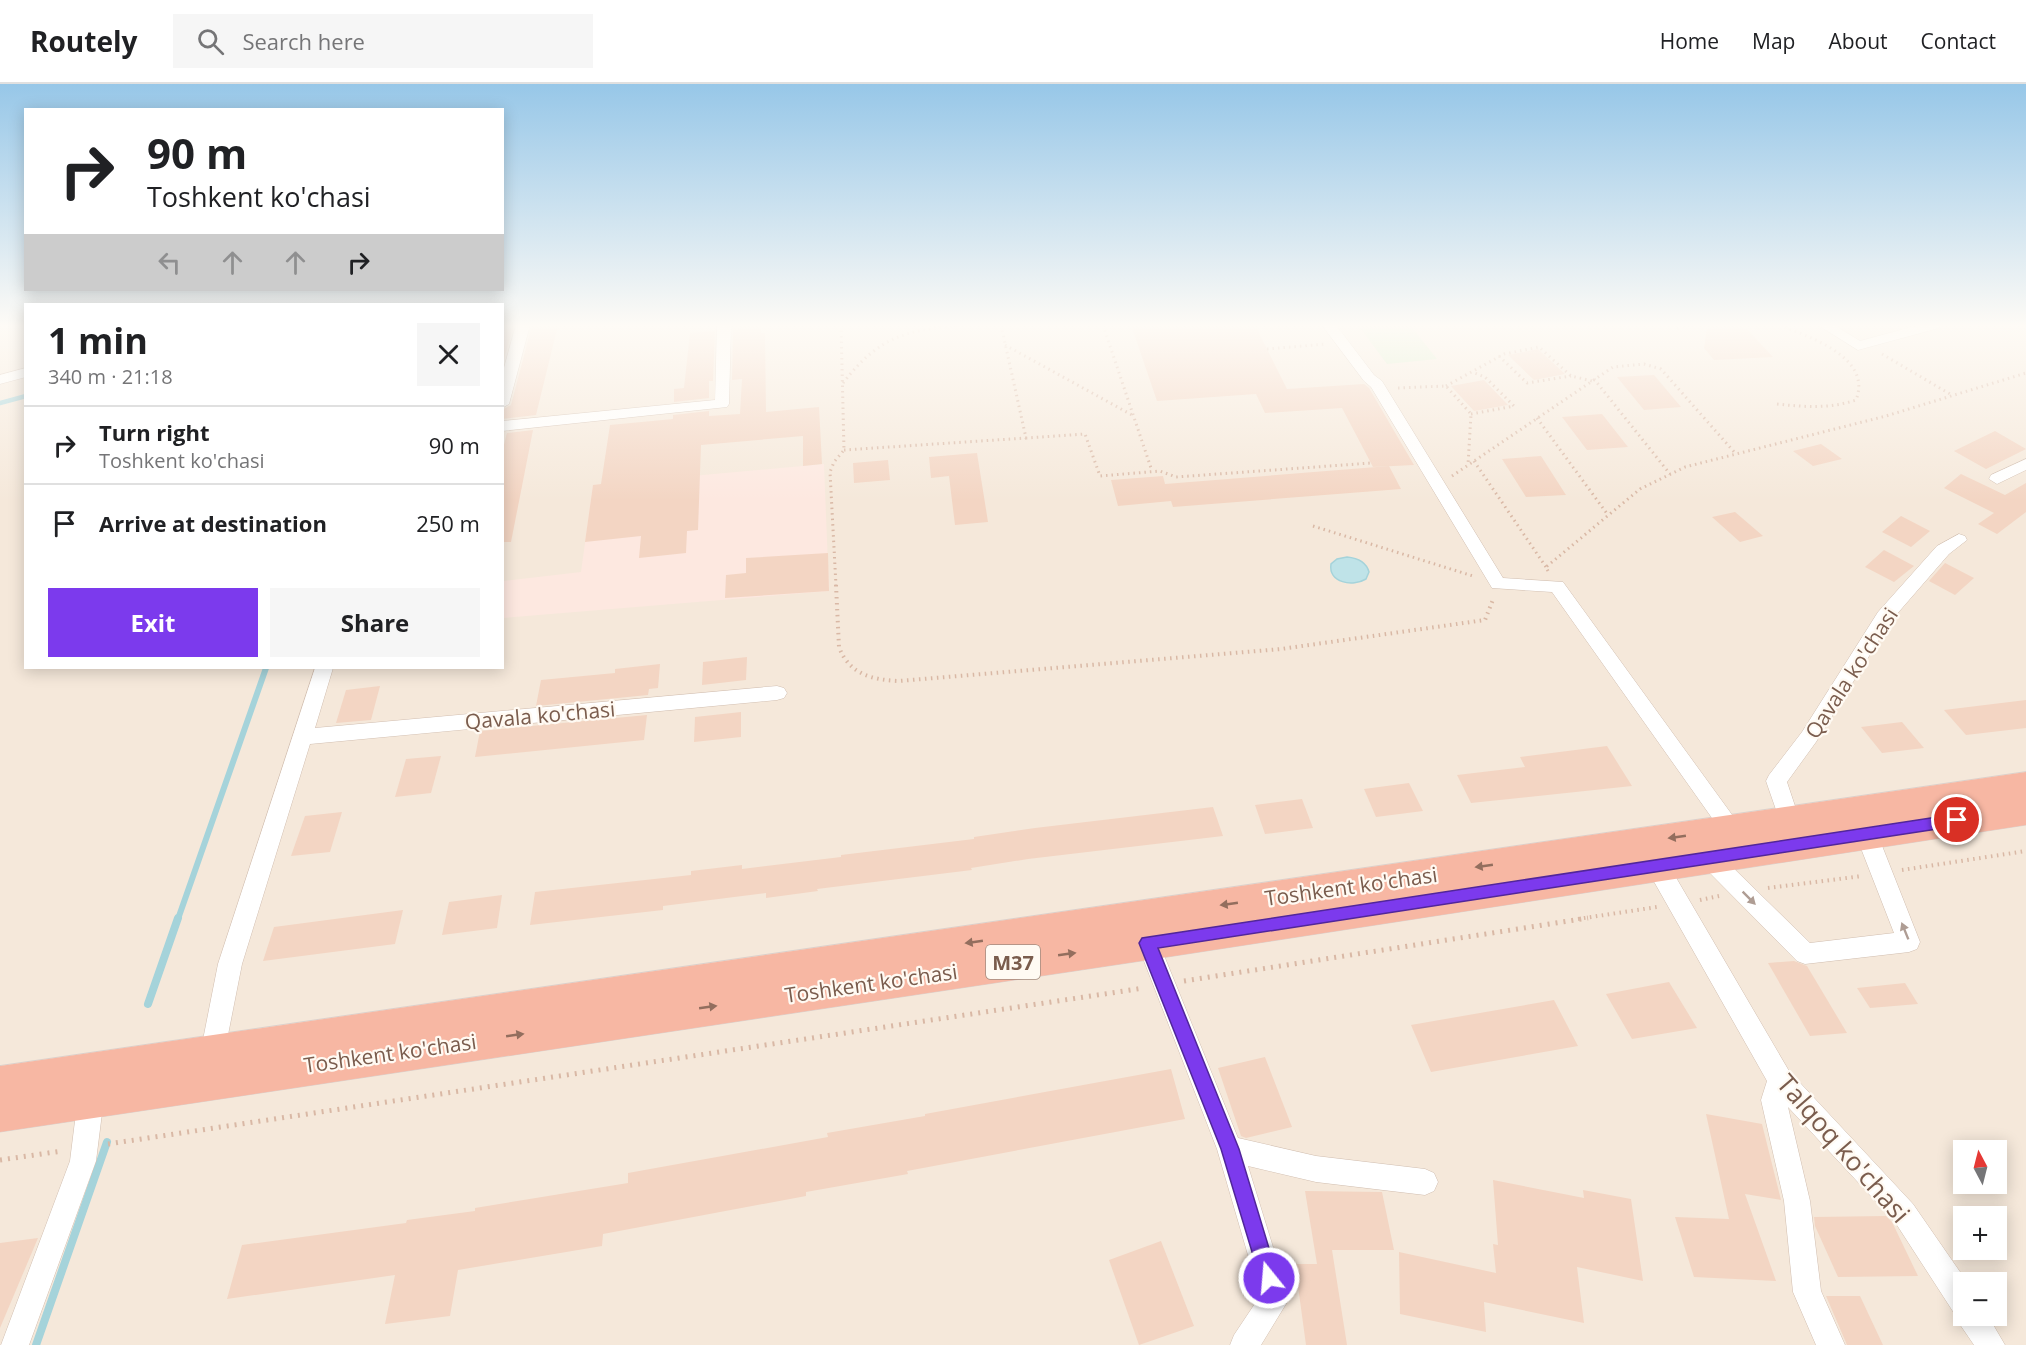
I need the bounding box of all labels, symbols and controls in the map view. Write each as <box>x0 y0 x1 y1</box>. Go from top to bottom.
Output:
search box <box>173 14 593 68</box>
text: Routely <box>30 22 137 60</box>
icon: search <box>194 25 227 58</box>
text: Search here <box>242 26 365 56</box>
text: Home <box>1660 27 1719 55</box>
text: Map <box>1752 27 1795 55</box>
text: About <box>1828 27 1888 55</box>
text: Contact <box>1921 27 1996 55</box>
text: 90 m <box>147 124 247 181</box>
icon: right <box>48 132 126 210</box>
text: Toshkent ko'chasi <box>147 178 371 215</box>
icon: left <box>153 246 186 279</box>
icon: ahead <box>216 246 249 279</box>
icon: ahead <box>279 246 312 279</box>
icon: right <box>342 246 375 279</box>
text: 1 min <box>48 316 148 365</box>
button: close <box>417 323 480 386</box>
text: 340 m · 21:18 <box>48 363 173 390</box>
text: Turn right <box>99 417 210 447</box>
icon: right <box>48 429 81 462</box>
text: 90 m <box>429 430 480 460</box>
text: Toshkent ko'chasi <box>99 447 265 474</box>
icon: arrive <box>48 507 81 540</box>
text: Arrive at destination <box>99 508 327 538</box>
text: 250 m <box>416 508 480 538</box>
button: Exit <box>48 588 258 657</box>
button: Share <box>270 588 480 657</box>
street label: Qavala ko'chasi <box>1798 602 1904 744</box>
street label: Qavala ko'chasi <box>464 694 616 736</box>
pin <box>1931 794 1982 845</box>
icon: arrive <box>1940 803 1973 836</box>
one-way arrow <box>1668 833 1687 842</box>
street label: Toshkent ko'chasi <box>1263 860 1439 912</box>
one-way arrow <box>1475 861 1494 870</box>
one-way arrow <box>1742 891 1756 905</box>
one-way arrow <box>1220 899 1239 908</box>
one-way arrow <box>1899 922 1909 940</box>
one-way arrow <box>964 937 983 946</box>
road number: M37 <box>986 945 1040 979</box>
one-way arrow <box>1058 950 1077 959</box>
street label: Toshkent ko'chasi <box>783 957 959 1009</box>
one-way arrow <box>698 1002 717 1011</box>
street label: Toshkent ko'chasi <box>302 1027 478 1079</box>
one-way arrow <box>505 1031 524 1040</box>
street label: Talqoq ko'chasi <box>1769 1066 1919 1230</box>
north arrow <box>1953 1140 2007 1194</box>
map controls <box>1953 1140 2007 1326</box>
button: + <box>1953 1206 2007 1260</box>
position arrow <box>1237 1246 1301 1310</box>
button: − <box>1953 1272 2007 1326</box>

